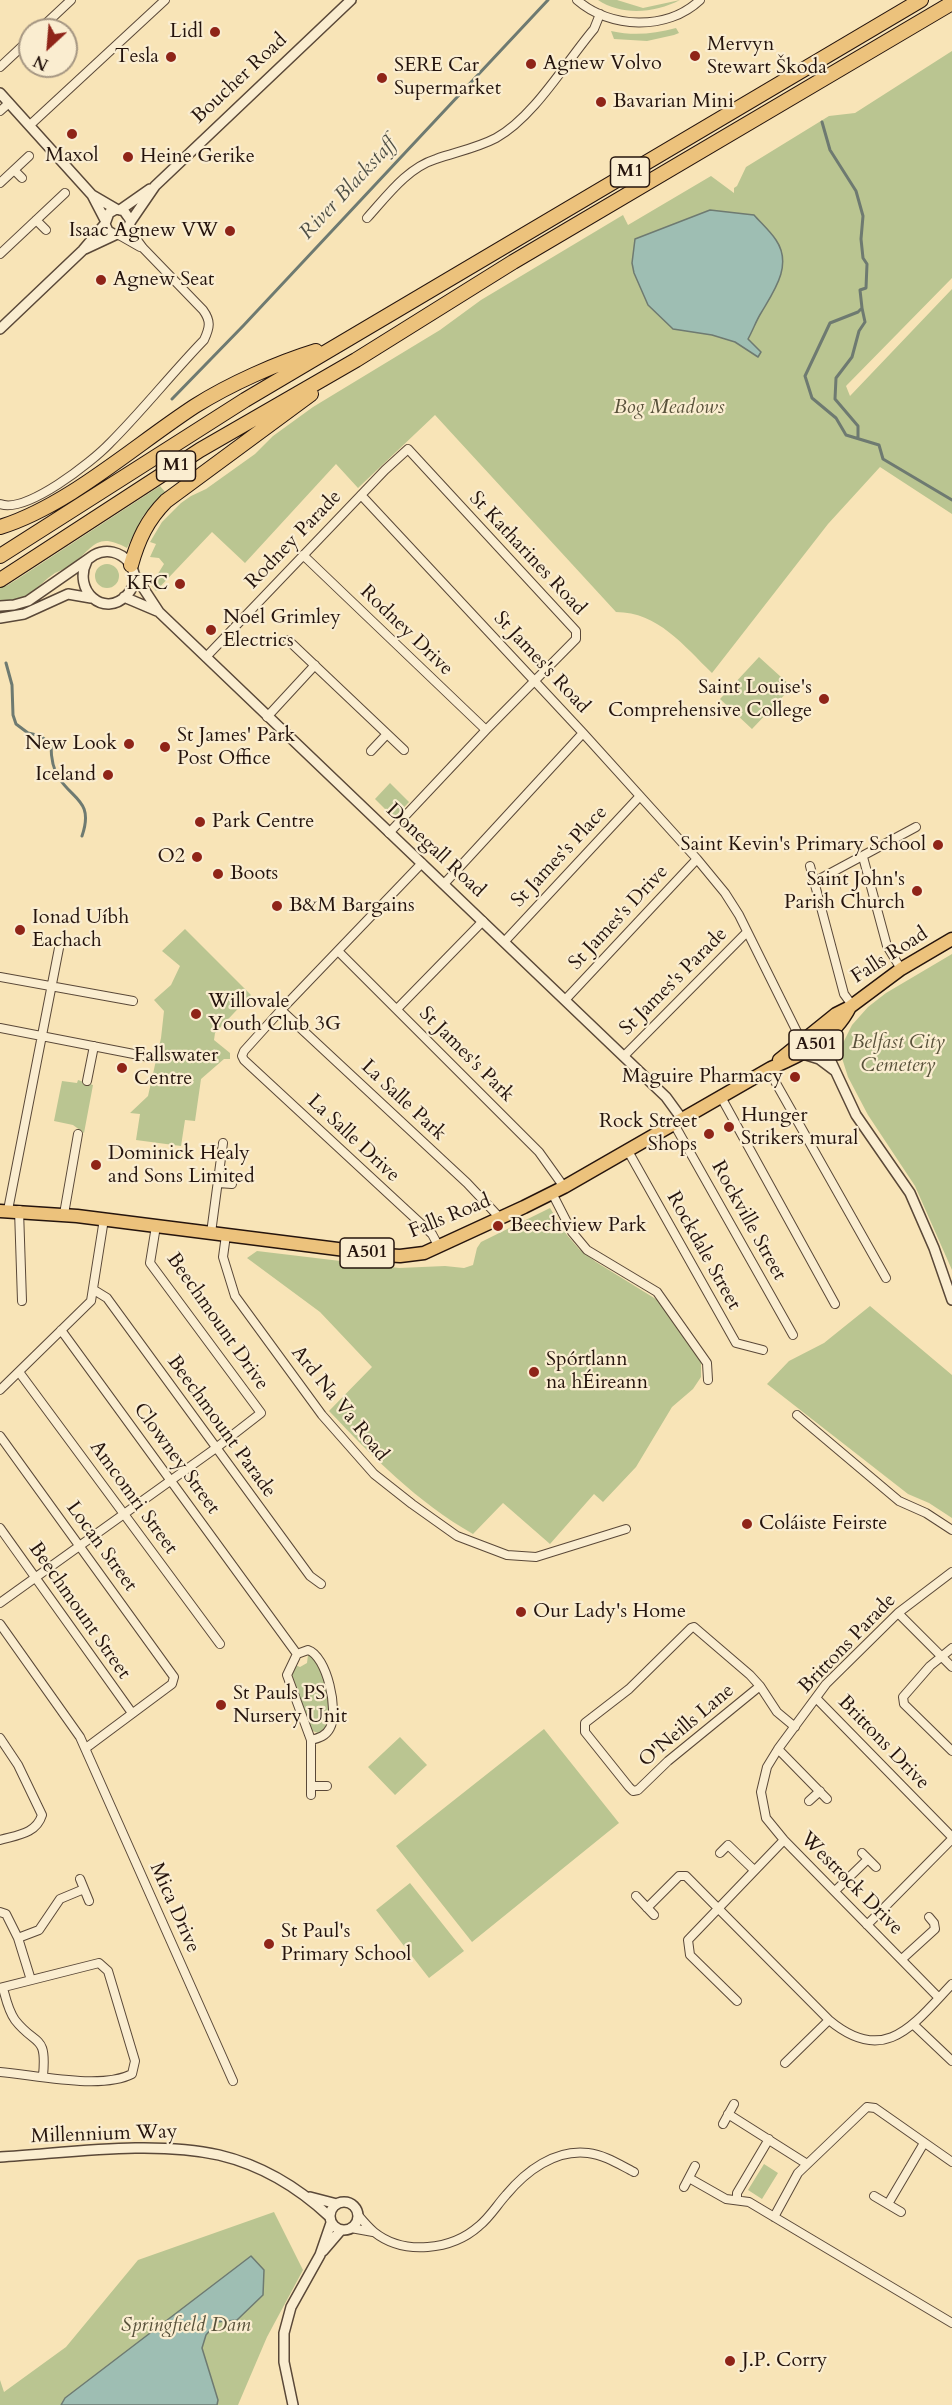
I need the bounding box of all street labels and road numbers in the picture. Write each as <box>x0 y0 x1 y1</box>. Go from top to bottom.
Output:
street label: Boucher Road <box>188 29 292 129</box>
road number: M1 <box>610 157 650 187</box>
road number: M1 <box>156 451 195 481</box>
street label: Rodney Parade <box>241 486 347 594</box>
street label: St Katharines Road <box>463 487 591 621</box>
street label: Rodney Drive <box>354 581 458 681</box>
street label: St James's Road <box>488 607 594 719</box>
street label: Donegall Road <box>380 799 490 903</box>
street label: St James's Place <box>507 801 613 913</box>
street label: St James's Drive <box>564 861 674 975</box>
street label: Falls Road <box>847 922 933 990</box>
street label: St James's Parade <box>615 923 733 1041</box>
street label: St James's Park <box>413 1002 519 1108</box>
road number: A501 <box>789 1030 843 1060</box>
street label: La Salle Park <box>355 1055 451 1147</box>
street label: La Salle Drive <box>302 1090 404 1188</box>
street label: Rockville Street <box>705 1157 791 1285</box>
street label: Rockdale Street <box>661 1188 745 1314</box>
street label: Falls Road <box>406 1190 494 1244</box>
road number: A501 <box>340 1238 394 1268</box>
street label: Beechmount Drive <box>161 1249 273 1395</box>
street label: Ard Na Va Road <box>285 1342 393 1466</box>
street label: Beechmount Parade <box>161 1351 281 1503</box>
street label: Clowney Street <box>128 1399 224 1519</box>
street label: Amcomri Street <box>84 1437 182 1559</box>
street label: Locan Street <box>60 1497 142 1597</box>
street label: Beechmount Street <box>23 1538 135 1684</box>
street label: Brittons Parade <box>794 1589 902 1699</box>
street label: O'Neills Lane <box>634 1679 740 1773</box>
street label: Brittons Drive <box>832 1691 934 1795</box>
street label: Westrock Drive <box>794 1827 908 1941</box>
street label: Mica Drive <box>144 1859 204 1957</box>
street label: Millennium Way <box>30 2120 178 2150</box>

